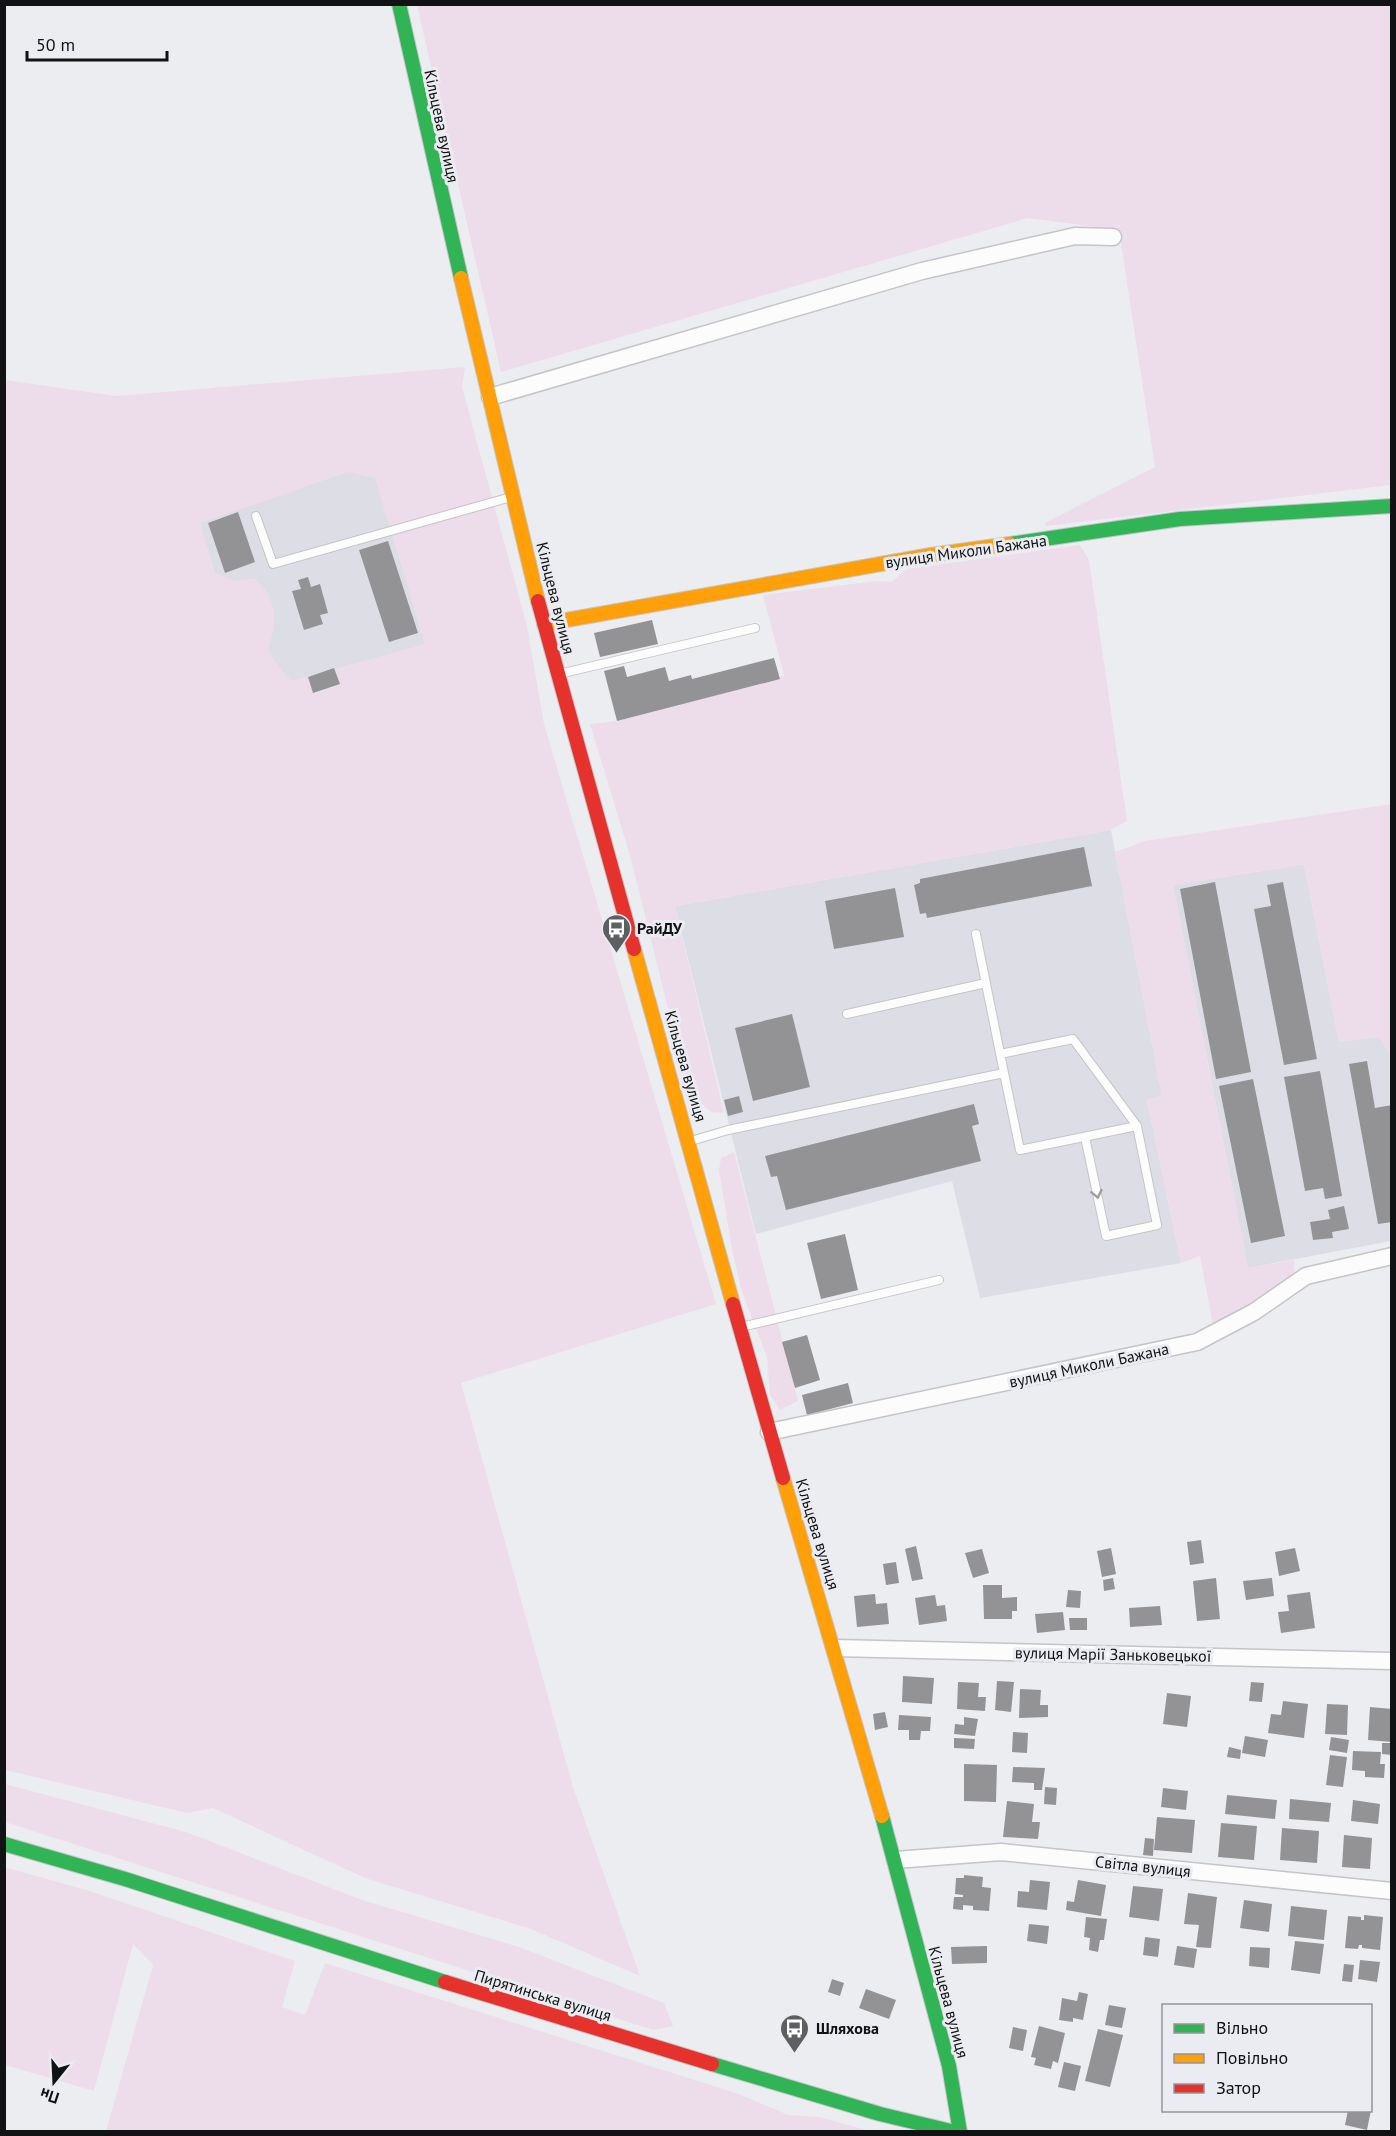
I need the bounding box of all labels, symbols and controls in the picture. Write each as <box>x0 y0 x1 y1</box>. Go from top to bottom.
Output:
scale bar <box>27 24 166 62</box>
text: 50 m <box>36 33 75 56</box>
street label: Кільцева вулиця <box>420 68 464 184</box>
street label: вулиця Миколи Бажана <box>884 530 1048 572</box>
street label: Кільцева вулиця <box>532 540 580 656</box>
bus stop icon: РайДУ <box>600 912 632 954</box>
place label: РайДУ <box>637 918 683 938</box>
street label: Кільцева вулиця <box>661 1008 711 1124</box>
one-way arrow <box>1090 1189 1103 1199</box>
street label: вулиця Миколи Бажана <box>1007 1338 1171 1392</box>
street label: Кільцева вулиця <box>792 1476 844 1592</box>
street label: вулиця Марії Заньковецької <box>1015 1642 1211 1666</box>
street label: Світла вулиця <box>1094 1851 1192 1881</box>
street label: Кільцева вулиця <box>924 1944 974 2060</box>
street label: Пирятинська вулиця <box>472 1965 614 2025</box>
legend <box>1162 2004 1372 2112</box>
bus stop icon: Шляхова <box>779 2012 811 2054</box>
text: Вільно <box>1216 2016 1268 2039</box>
place label: Шляхова <box>816 2018 879 2038</box>
text: Повільно <box>1216 2046 1288 2069</box>
north arrow <box>24 2052 84 2112</box>
text: Затор <box>1216 2076 1261 2099</box>
text: Пн <box>37 2084 61 2109</box>

